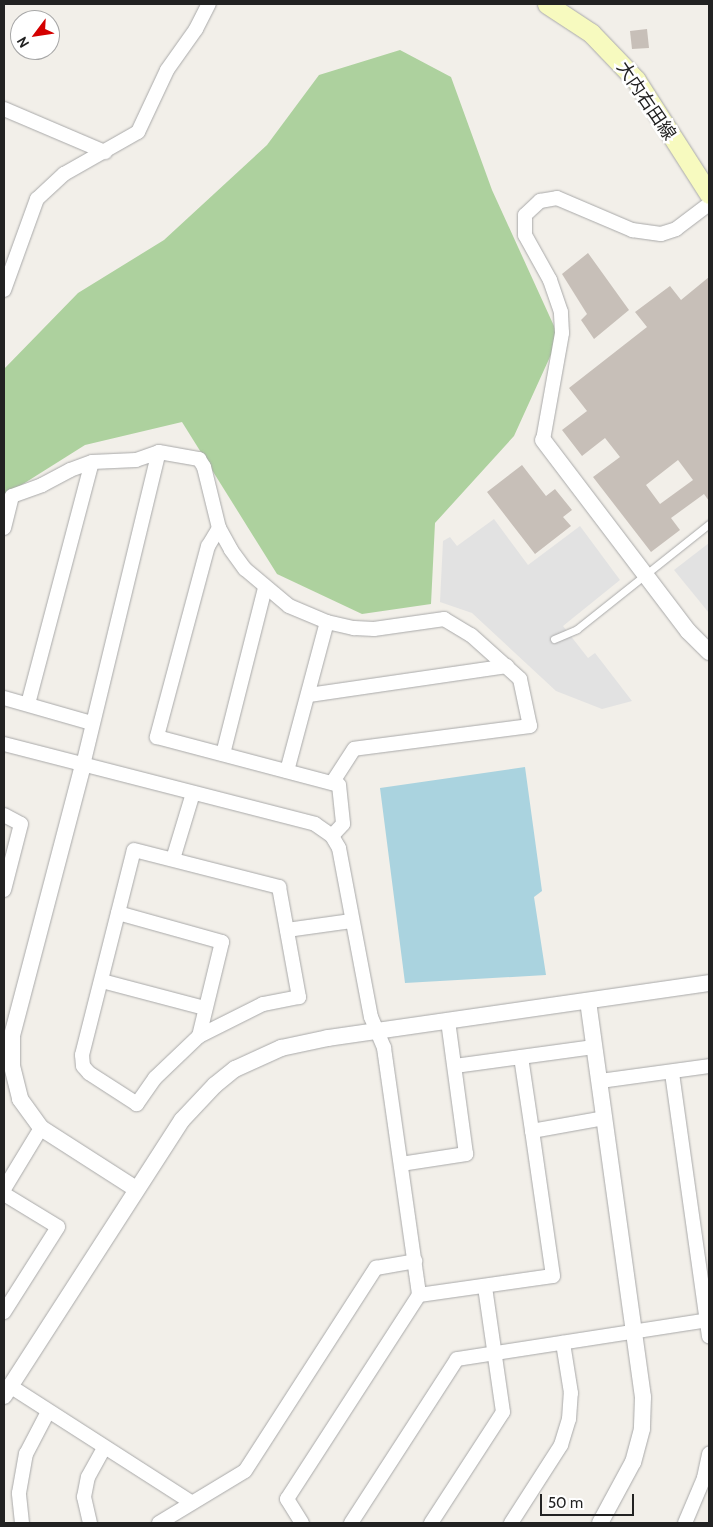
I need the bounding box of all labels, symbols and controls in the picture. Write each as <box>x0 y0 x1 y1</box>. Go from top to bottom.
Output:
north arrow <box>10 10 60 60</box>
text: N <box>13 33 33 51</box>
street label: 大内右田線 <box>612 58 680 144</box>
scale bar <box>543 1484 637 1516</box>
text: 50 m <box>548 1494 583 1512</box>

